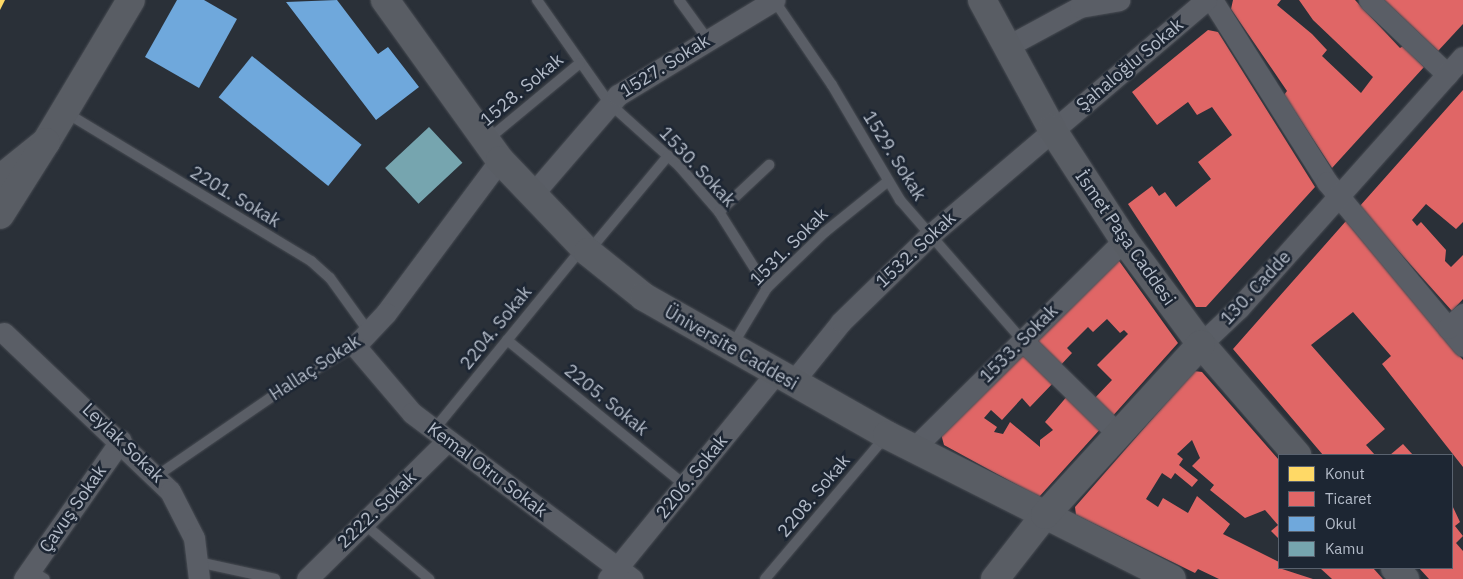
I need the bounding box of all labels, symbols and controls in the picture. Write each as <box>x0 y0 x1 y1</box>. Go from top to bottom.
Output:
street label: Şahaloğlu Sokak <box>1072 14 1188 116</box>
street label: 1527. Sokak <box>616 30 714 102</box>
street label: 1528. Sokak <box>476 49 568 131</box>
street label: 1529. Sokak <box>858 107 930 205</box>
street label: 1530. Sokak <box>655 123 739 211</box>
street label: 2201. Sokak <box>186 162 284 232</box>
street label: İsmet Paşa Caddesi <box>1070 166 1180 310</box>
street label: 1531. Sokak <box>746 204 832 290</box>
street label: 1532. Sokak <box>872 208 960 292</box>
street label: 130. Cadde <box>1216 247 1296 329</box>
street label: 2204. Sokak <box>456 282 536 374</box>
street label: Üniversite Caddesi <box>660 301 802 395</box>
street label: 1533. Sokak <box>976 301 1062 387</box>
street label: Hallaç Sokak <box>266 331 364 405</box>
street label: 2205. Sokak <box>560 360 652 440</box>
street label: Leylak Sokak <box>78 399 168 487</box>
street label: Kemal Otru Sokak <box>423 418 551 522</box>
street label: 2206. Sokak <box>652 431 732 523</box>
street label: 2208. Sokak <box>773 450 855 542</box>
legend <box>1278 454 1453 569</box>
street label: Çavuş Sokak <box>35 461 111 557</box>
text: Konut <box>1325 464 1365 483</box>
street label: 2222. Sokak <box>333 467 421 553</box>
text: Ticaret <box>1325 489 1372 508</box>
text: Okul <box>1325 514 1356 533</box>
text: Kamu <box>1325 539 1364 558</box>

